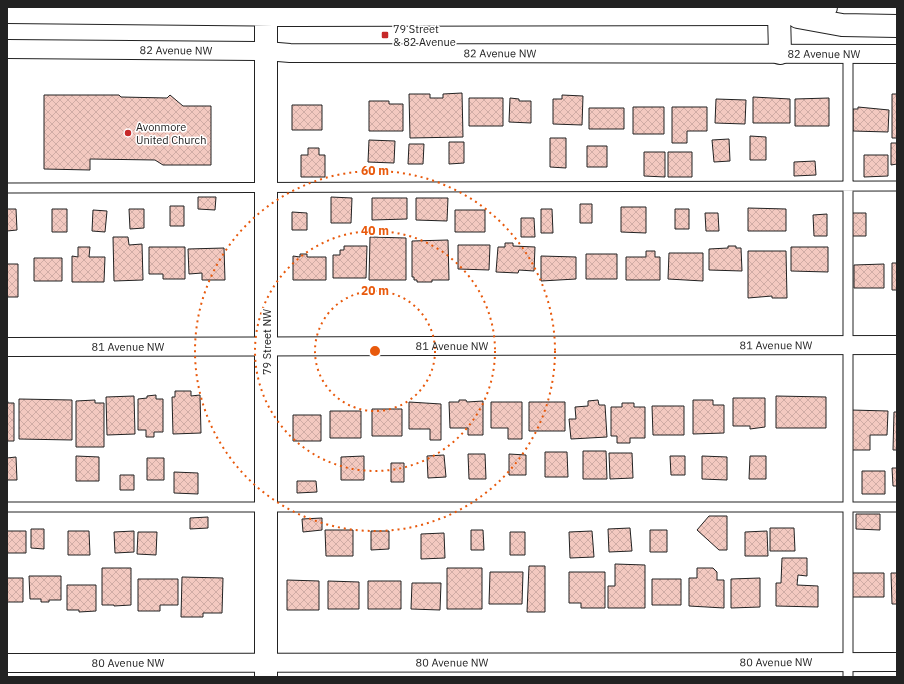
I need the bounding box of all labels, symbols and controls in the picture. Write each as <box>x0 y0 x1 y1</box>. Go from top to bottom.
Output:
place label: 79 Street & 82 Avenue <box>393 22 456 49</box>
marker: 79 Street & 82 Avenue <box>380 30 390 40</box>
street label: 82 Avenue NW <box>140 43 213 58</box>
street label: 82 Avenue NW <box>463 46 537 60</box>
street label: 82 Avenue NW <box>787 47 861 61</box>
place label: Avonmore United Church <box>136 120 206 147</box>
marker: Avonmore United Church <box>123 128 133 138</box>
text: 60 m <box>361 163 389 178</box>
text: 40 m <box>361 223 389 238</box>
text: 20 m <box>361 283 389 298</box>
street label: 79 Street NW <box>260 309 274 375</box>
street label: 81 Avenue NW <box>740 338 813 352</box>
street label: 81 Avenue NW <box>416 339 489 353</box>
street label: 81 Avenue NW <box>92 340 165 354</box>
centre of rings <box>368 344 382 358</box>
street label: 80 Avenue NW <box>416 655 489 670</box>
street label: 80 Avenue NW <box>740 655 813 669</box>
street label: 80 Avenue NW <box>92 656 165 670</box>

